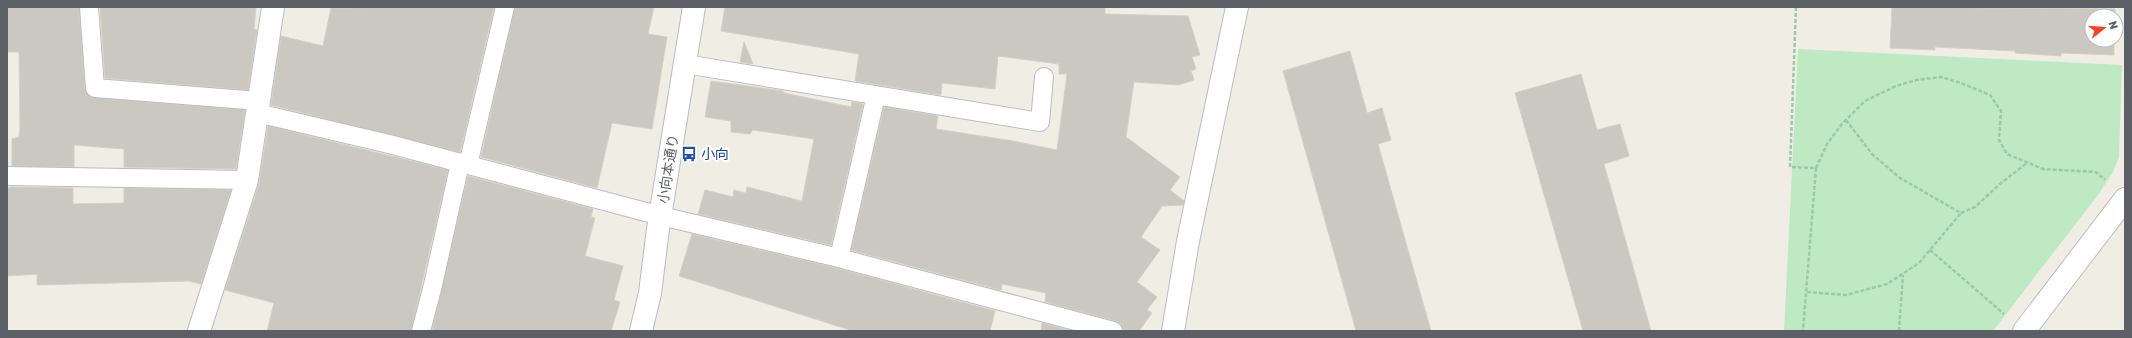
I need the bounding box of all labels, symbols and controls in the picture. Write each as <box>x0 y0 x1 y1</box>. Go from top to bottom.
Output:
north arrow <box>2084 8 2124 48</box>
text: N <box>2106 20 2120 31</box>
street label: 小向本通り <box>655 133 682 205</box>
bus stop icon: 小向 <box>680 145 698 163</box>
place label: 小向 <box>701 146 729 163</box>

